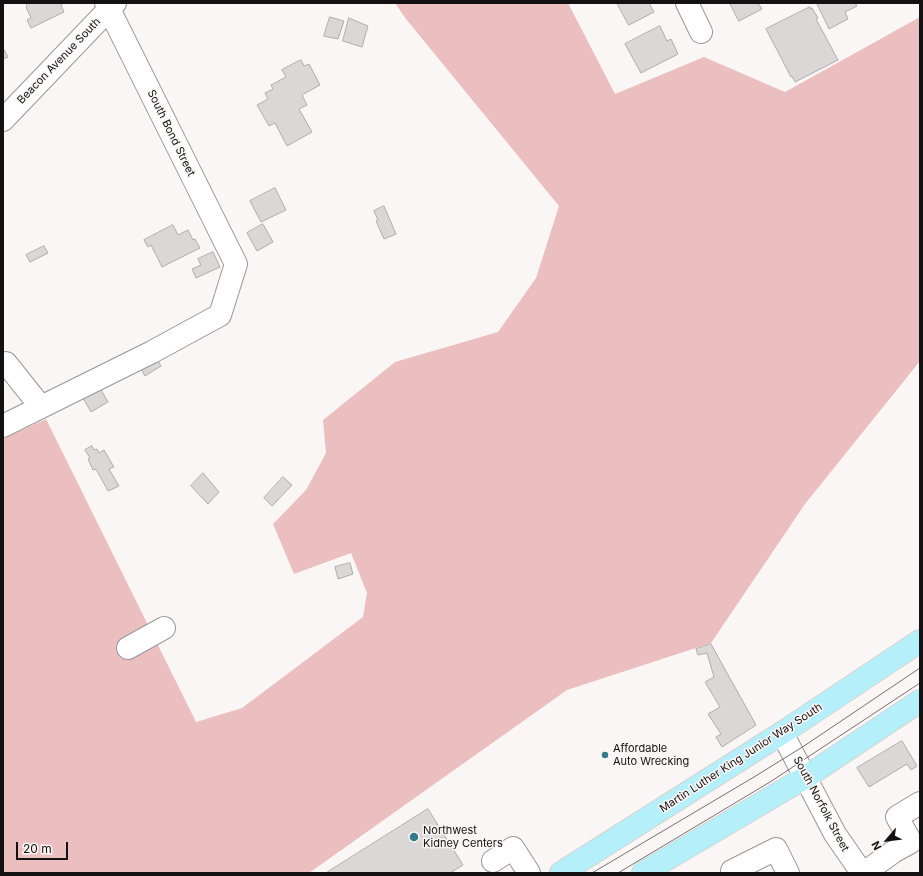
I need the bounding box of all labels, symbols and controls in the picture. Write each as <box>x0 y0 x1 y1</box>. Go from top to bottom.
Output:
street label: Beacon Avenue South <box>15 15 103 107</box>
street label: South Bond Street <box>144 88 198 178</box>
street label: Martin Luther King Junior Way South <box>657 700 825 816</box>
place label: Affordable Auto Wrecking <box>613 742 689 768</box>
marker: Affordable Auto Wrecking <box>600 750 610 760</box>
street label: South Norfolk Street <box>790 754 852 854</box>
north arrow <box>867 820 907 860</box>
place label: Northwest Kidney Centers <box>423 824 503 850</box>
marker: Northwest Kidney Centers <box>408 831 420 843</box>
scale bar <box>18 834 70 860</box>
text: N <box>868 839 885 853</box>
text: 20 m <box>23 841 52 856</box>

